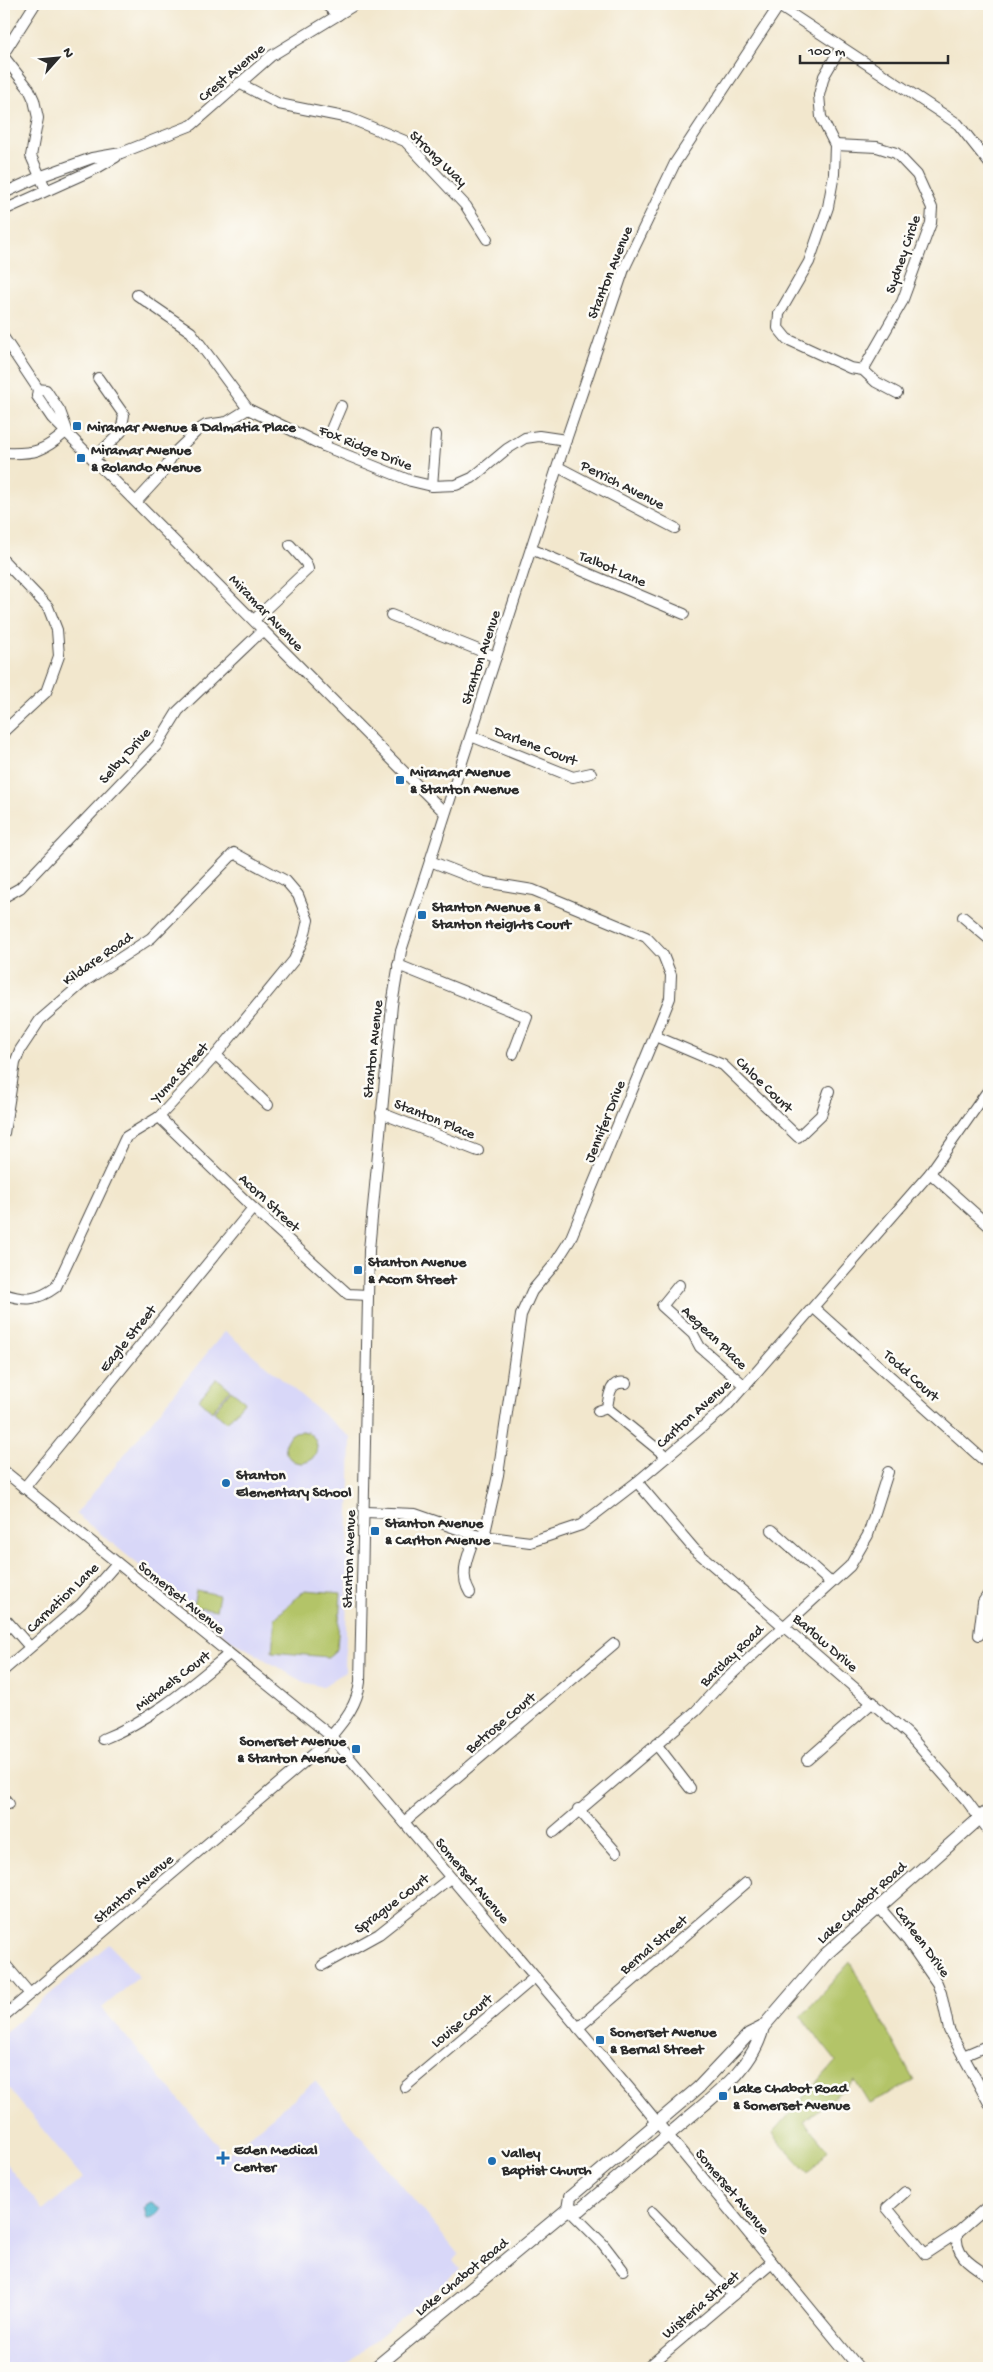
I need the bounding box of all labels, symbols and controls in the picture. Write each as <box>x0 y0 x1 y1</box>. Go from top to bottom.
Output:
north arrow <box>32 32 82 82</box>
scale bar <box>800 32 948 64</box>
street label: Crest Avenue <box>195 40 269 107</box>
text: 100 m <box>807 43 846 61</box>
text: N <box>58 45 77 61</box>
street label: Strong Way <box>405 127 471 192</box>
street label: Sydney Circle <box>882 213 926 296</box>
street label: Stanton Avenue <box>584 224 638 322</box>
place label: Miramar Avenue & Dalmatia Place <box>87 419 297 437</box>
marker: Miramar Avenue & Dalmatia Place <box>71 420 83 432</box>
street label: Fox Ridge Drive <box>315 422 415 476</box>
place label: Miramar Avenue & Rolando Avenue <box>91 442 202 477</box>
marker: Miramar Avenue & Rolando Avenue <box>75 452 87 464</box>
street label: Perrich Avenue <box>576 456 667 515</box>
street label: Talbot Lane <box>575 547 649 592</box>
street label: Miramar Avenue <box>224 571 307 656</box>
street label: Stanton Avenue <box>458 608 506 707</box>
street label: Darlene Court <box>490 722 581 772</box>
street label: Selby Drive <box>96 724 156 788</box>
place label: Miramar Avenue & Stanton Avenue <box>410 764 520 799</box>
marker: Miramar Avenue & Stanton Avenue <box>394 774 406 786</box>
place label: Stanton Avenue & Stanton Heights Court <box>432 899 573 934</box>
marker: Stanton Avenue & Stanton Heights Court <box>416 909 428 921</box>
street label: Kildare Road <box>60 928 138 990</box>
street label: Stanton Avenue <box>360 999 388 1099</box>
street label: Yuma Street <box>146 1038 214 1109</box>
street label: Chloe Court <box>731 1054 797 1119</box>
street label: Jennifer Drive <box>581 1078 631 1165</box>
street label: Stanton Place <box>391 1095 478 1144</box>
street label: Acorn Street <box>234 1170 305 1238</box>
place label: Stanton Avenue & Acorn Street <box>368 1254 467 1289</box>
marker: Stanton Avenue & Acorn Street <box>352 1264 364 1276</box>
street label: Eagle Street <box>96 1301 162 1376</box>
street label: Aegean Place <box>677 1303 750 1374</box>
street label: Todd Court <box>878 1346 944 1408</box>
street label: Carlton Avenue <box>653 1376 736 1453</box>
place label: Stanton Elementary School <box>236 1467 352 1502</box>
marker: Stanton Elementary School <box>220 1477 232 1489</box>
street label: Stanton Avenue <box>339 1509 361 1608</box>
place label: Stanton Avenue & Carlton Avenue <box>385 1515 491 1550</box>
marker: Stanton Avenue & Carlton Avenue <box>369 1525 381 1537</box>
street label: Somerset Avenue <box>134 1558 228 1639</box>
street label: Carnation Lane <box>23 1559 104 1637</box>
street label: Barlow Drive <box>788 1610 861 1677</box>
street label: Barclay Road <box>696 1621 769 1692</box>
street label: Michaels Court <box>132 1646 216 1716</box>
street label: Betrose Court <box>462 1688 541 1759</box>
place label: Somerset Avenue & Stanton Avenue <box>237 1733 347 1768</box>
marker: Somerset Avenue & Stanton Avenue <box>350 1743 362 1755</box>
street label: Somerset Avenue <box>430 1835 513 1928</box>
street label: Stanton Avenue <box>91 1851 178 1928</box>
street label: Lake Chabot Road <box>814 1858 912 1948</box>
street label: Sprague Court <box>351 1869 435 1939</box>
street label: Carleen Drive <box>889 1903 953 1982</box>
street label: Bernal Street <box>616 1911 693 1980</box>
street label: Louise Court <box>428 1989 498 2052</box>
place label: Somerset Avenue & Bernal Street <box>610 2024 718 2059</box>
marker: Somerset Avenue & Bernal Street <box>594 2034 606 2046</box>
place label: Lake Chabot Road & Somerset Avenue <box>733 2080 851 2115</box>
marker: Lake Chabot Road & Somerset Avenue <box>717 2090 729 2102</box>
place label: Eden Medical Center <box>233 2142 318 2177</box>
place label: Valley Baptist Church <box>501 2145 592 2180</box>
street label: Somerset Avenue <box>690 2146 773 2239</box>
marker: Eden Medical Center <box>216 2151 230 2165</box>
marker: Valley Baptist Church <box>486 2155 498 2167</box>
street label: Lake Chabot Road <box>412 2234 513 2321</box>
street label: Wisteria Street <box>659 2267 745 2343</box>

